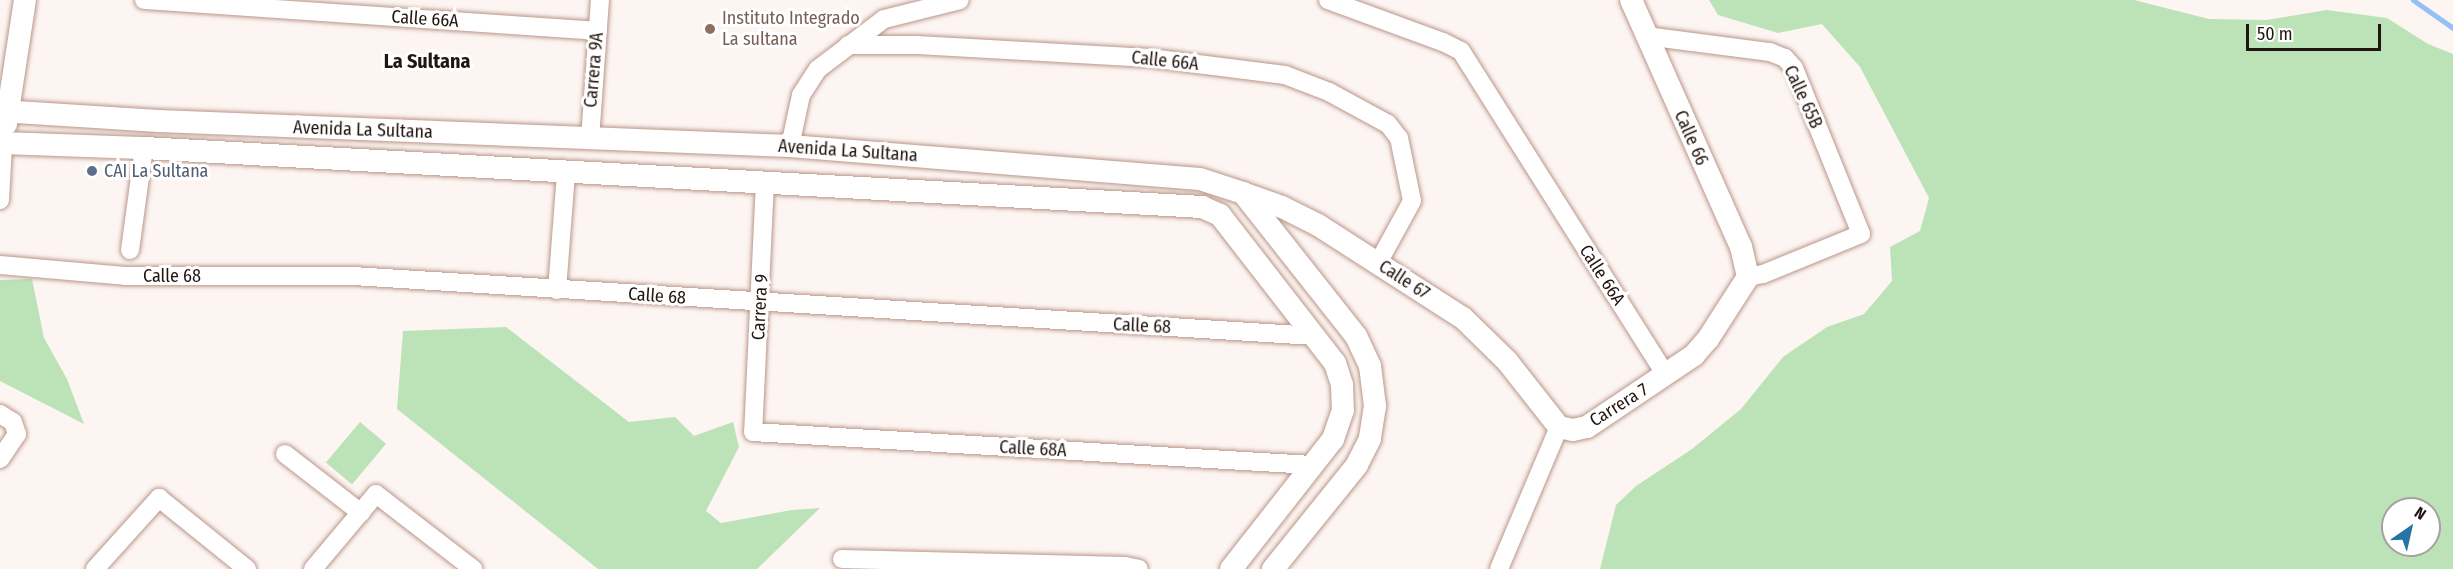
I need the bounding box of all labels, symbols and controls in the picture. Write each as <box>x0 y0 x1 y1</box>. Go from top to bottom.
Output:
street label: Calle 66A <box>391 6 459 32</box>
place label: Instituto Integrado La sultana <box>722 8 860 50</box>
scale bar <box>2249 12 2384 50</box>
marker: Instituto Integrado La sultana <box>703 22 717 36</box>
text: 50 m <box>2257 23 2293 45</box>
street label: Carrera 9A <box>580 31 608 109</box>
street label: Calle 66A <box>1130 47 1200 75</box>
district label: La Sultana <box>384 49 470 73</box>
street label: Calle 65B <box>1779 62 1827 132</box>
street label: Calle 66 <box>1669 107 1713 169</box>
street label: Avenida La Sultana <box>293 117 433 143</box>
street label: Avenida La Sultana <box>777 135 919 167</box>
place label: CAI La Sultana <box>104 160 208 182</box>
marker: CAI La Sultana <box>85 164 99 178</box>
street label: Calle 66A <box>1575 241 1629 309</box>
street label: Calle 67 <box>1375 256 1433 304</box>
street label: Calle 68 <box>143 265 201 287</box>
street label: Carrera 9 <box>747 273 773 341</box>
street label: Calle 68 <box>627 283 687 309</box>
street label: Calle 68 <box>1112 314 1172 338</box>
street label: Carrera 7 <box>1586 379 1652 431</box>
street label: Calle 68A <box>999 436 1067 462</box>
north arrow <box>2381 497 2441 557</box>
text: N <box>2411 503 2430 524</box>

